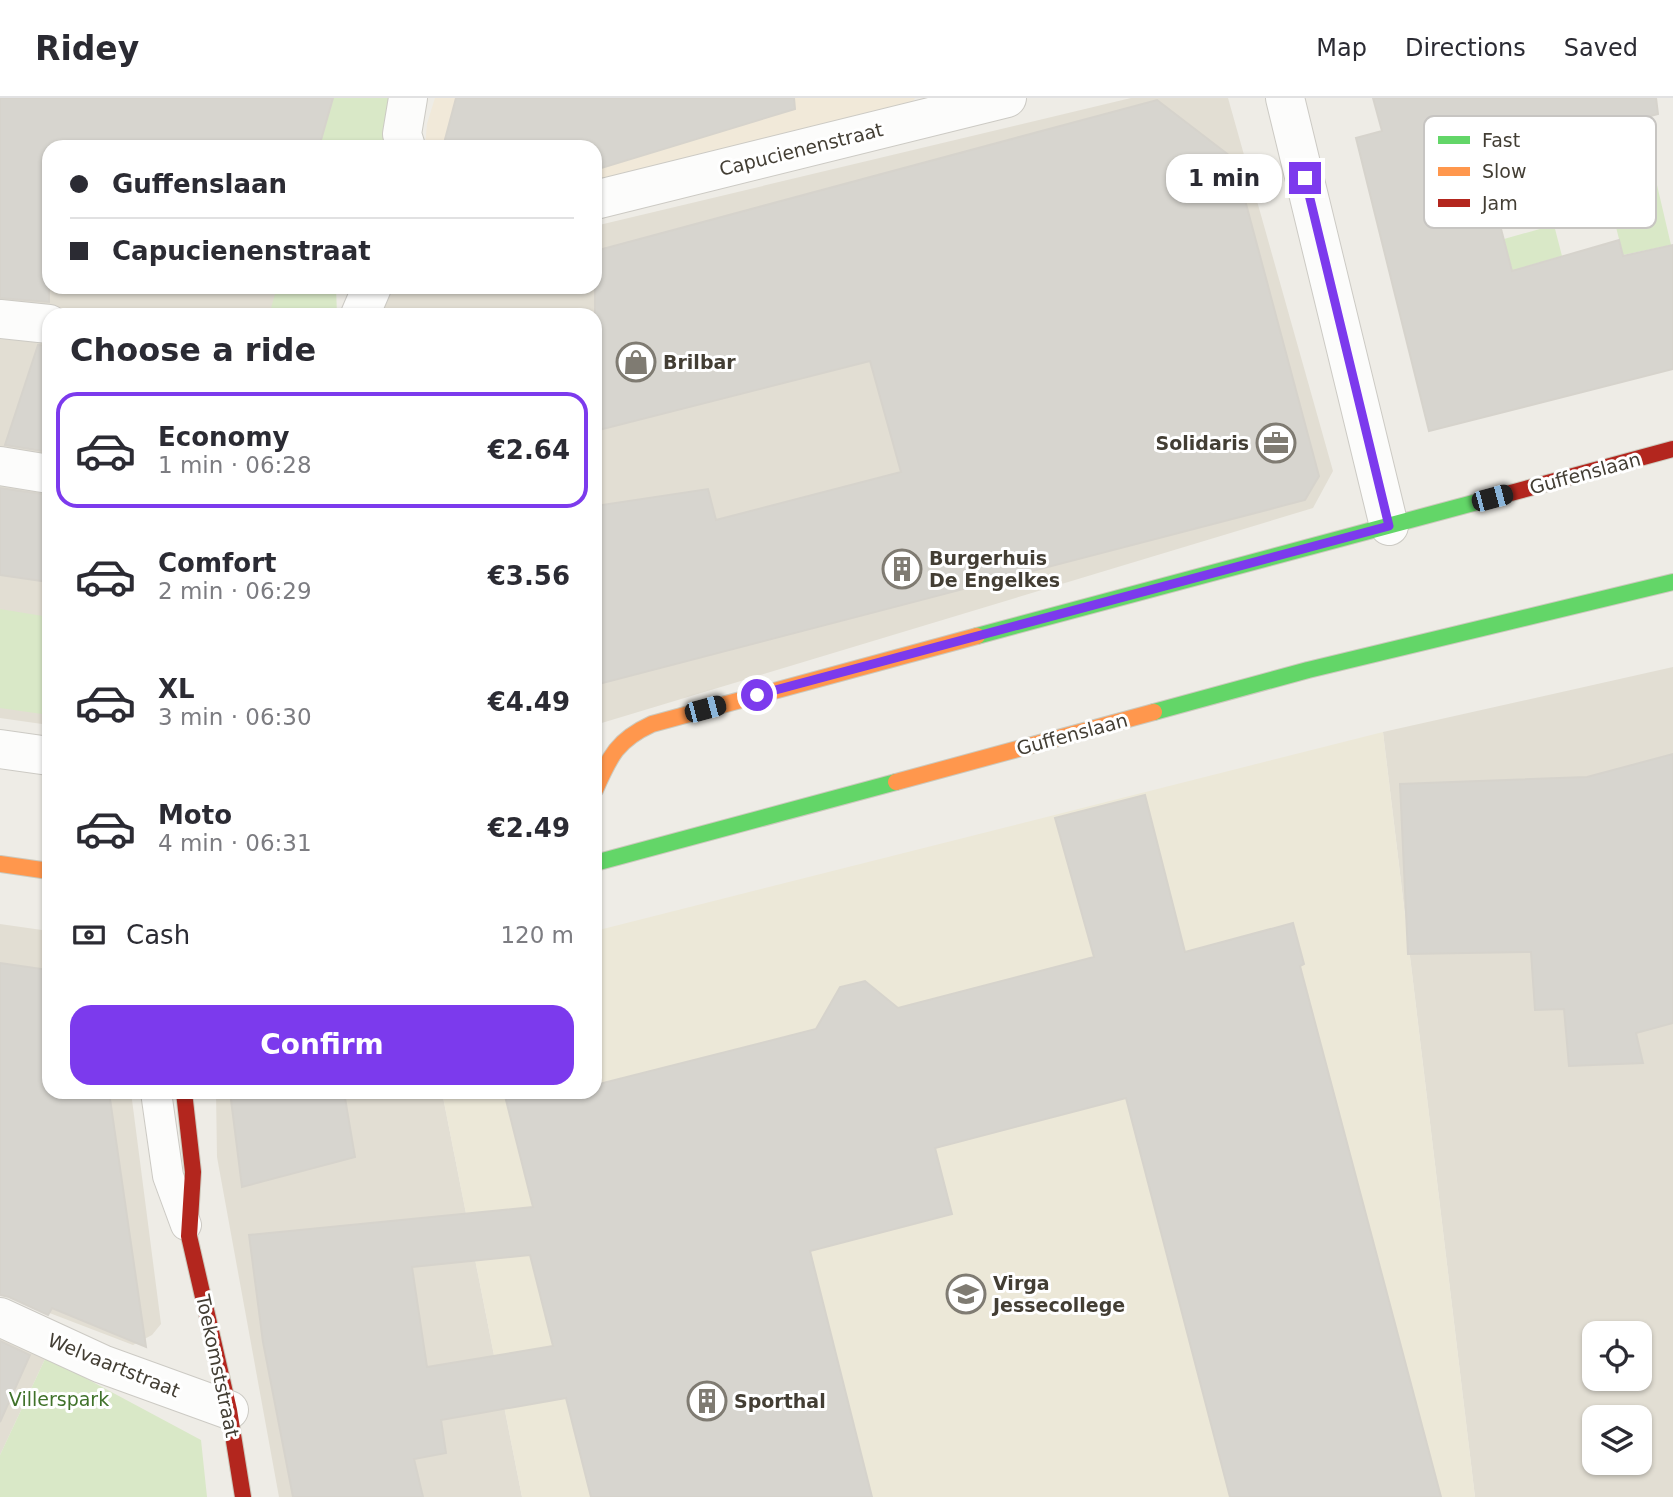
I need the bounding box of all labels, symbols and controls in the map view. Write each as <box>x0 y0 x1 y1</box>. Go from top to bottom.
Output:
text: Ridey <box>35 29 139 68</box>
text: Map <box>1316 34 1367 62</box>
text: Directions <box>1405 34 1526 62</box>
text: Saved <box>1564 34 1638 62</box>
legend <box>1424 116 1656 228</box>
street label: Capucienenstraat <box>717 118 885 180</box>
text: Fast <box>1482 129 1520 151</box>
callout: 1 min <box>1165 154 1280 202</box>
text: Slow <box>1482 160 1527 182</box>
route end <box>1289 162 1321 194</box>
text: 1 min <box>1188 165 1260 191</box>
text: Guffenslaan <box>112 169 287 199</box>
text: Jam <box>1481 192 1518 214</box>
text: Capucienenstraat <box>112 236 371 266</box>
text: Choose a ride <box>70 331 316 369</box>
shop icon: Brilbar <box>615 341 657 383</box>
place label: Brilbar <box>663 351 736 373</box>
icon: car <box>74 419 137 482</box>
text: Economy <box>158 422 289 452</box>
office icon: Solidaris <box>1255 422 1297 464</box>
place label: Solidaris <box>1156 432 1249 454</box>
text: €2.64 <box>488 435 570 465</box>
street label: Guffenslaan <box>1527 448 1643 498</box>
text: 1 min · 06:28 <box>158 452 312 478</box>
car <box>1469 482 1516 514</box>
icon: car <box>74 545 137 608</box>
place label: Burgerhuis De Engelkes <box>929 547 1060 591</box>
text: Comfort <box>158 548 276 578</box>
building icon: Burgerhuis De Engelkes <box>881 548 923 590</box>
text: €3.56 <box>488 561 570 591</box>
text: 2 min · 06:29 <box>158 578 312 604</box>
icon: car <box>74 671 137 734</box>
text: XL <box>158 674 195 704</box>
route start <box>741 679 773 711</box>
text: €4.49 <box>488 687 570 717</box>
car <box>682 693 729 725</box>
text: 3 min · 06:30 <box>158 704 312 730</box>
street label: Guffenslaan <box>1014 709 1130 759</box>
icon: car <box>74 797 137 860</box>
text: Moto <box>158 800 232 830</box>
text: €2.49 <box>488 813 570 843</box>
text: 4 min · 06:31 <box>158 830 312 856</box>
icon: cash <box>70 916 108 954</box>
text: Cash <box>126 920 190 950</box>
text: 120 m <box>500 922 574 948</box>
button: Confirm <box>70 1005 574 1085</box>
place label: Virga Jessecollege <box>991 1272 1125 1316</box>
school or university icon: Virga Jessecollege <box>945 1273 987 1315</box>
street label: Toekomststraat <box>192 1292 244 1439</box>
map controls <box>1582 1321 1652 1475</box>
button: locate <box>1582 1321 1652 1391</box>
street label: Welvaartstraat <box>45 1329 183 1401</box>
building icon: Sporthal <box>686 1380 728 1422</box>
park label: Villerspark <box>9 1388 109 1410</box>
place label: Sporthal <box>734 1390 826 1412</box>
button: layers <box>1582 1405 1652 1475</box>

